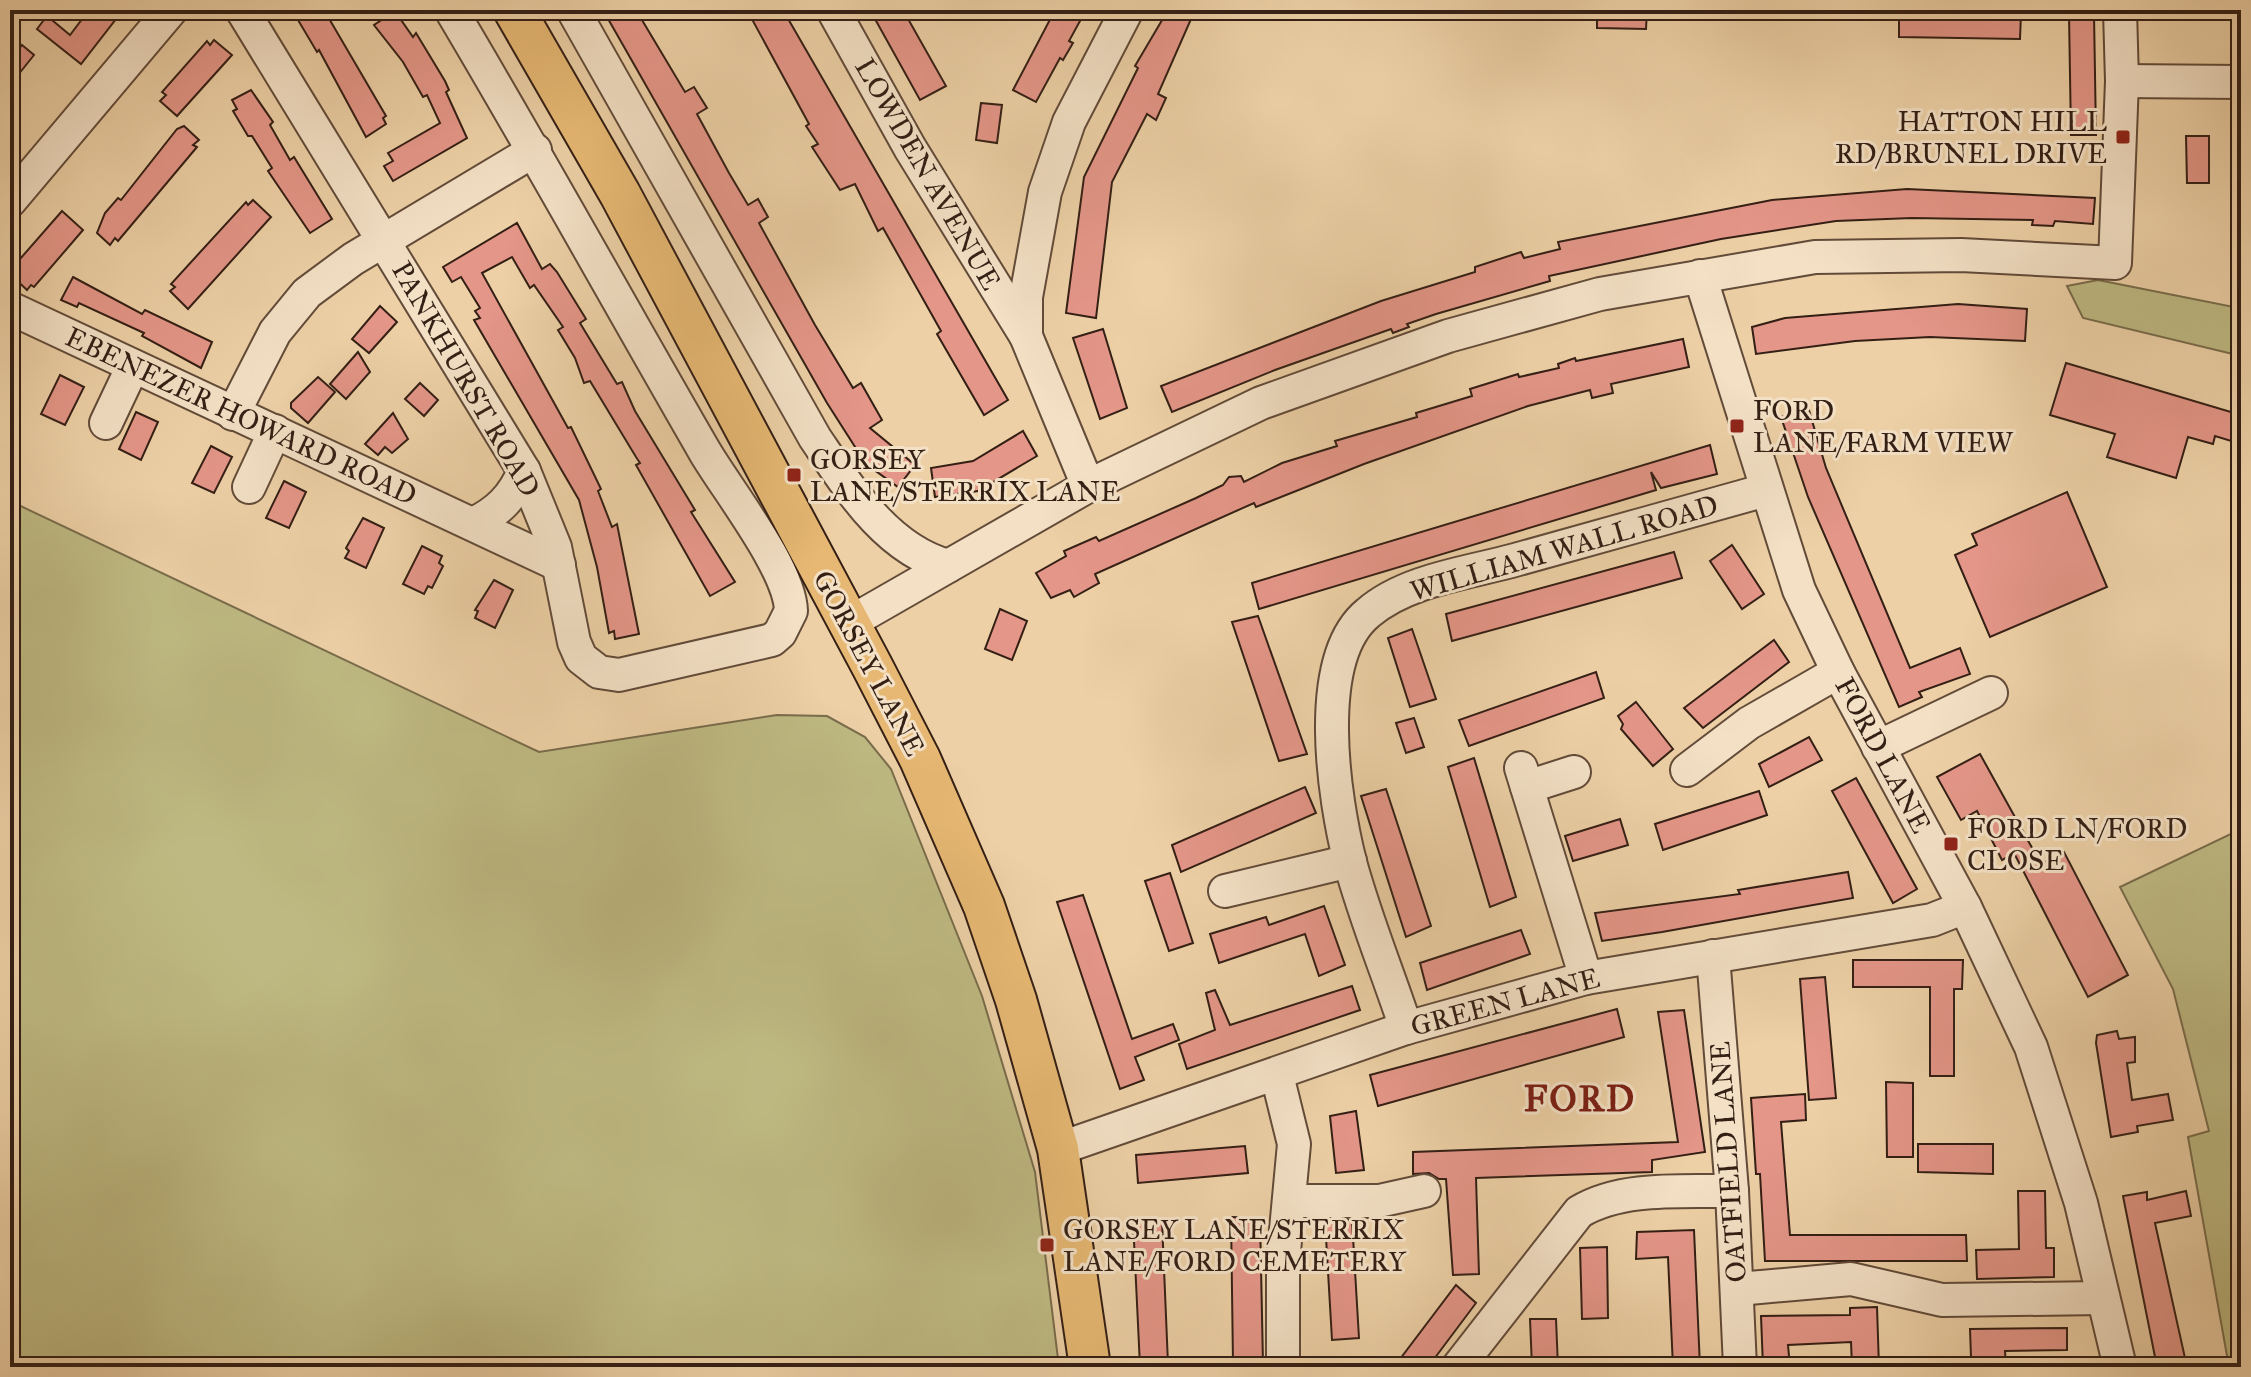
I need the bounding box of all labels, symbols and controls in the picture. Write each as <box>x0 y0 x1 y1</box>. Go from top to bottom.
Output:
street label: LOWDEN AVENUE <box>847 52 1009 296</box>
place label: HATTON HILL RD/BRUNEL DRIVE <box>1835 104 2107 171</box>
marker: HATTON HILL RD/BRUNEL DRIVE <box>2114 128 2132 146</box>
street label: PANKHURST ROAD <box>384 255 548 503</box>
street label: EBENEZER HOWARD ROAD <box>60 319 422 513</box>
place label: FORD LANE/FARM VIEW <box>1753 393 2014 460</box>
marker: FORD LANE/FARM VIEW <box>1728 417 1746 435</box>
place label: GORSEY LANE/STERRIX LANE <box>810 442 1120 509</box>
marker: GORSEY LANE/STERRIX LANE <box>785 466 803 484</box>
street label: WILLIAM WALL ROAD <box>1406 487 1722 609</box>
street label: GORSEY LANE <box>805 564 933 762</box>
street label: FORD LANE <box>1827 671 1939 839</box>
place label: FORD LN/FORD CLOSE <box>1967 811 2187 878</box>
marker: FORD LN/FORD CLOSE <box>1942 835 1960 853</box>
street label: GREEN LANE <box>1407 960 1603 1044</box>
street label: OATFIELD LANE <box>1702 1040 1754 1284</box>
district label: FORD <box>1524 1077 1636 1121</box>
place label: GORSEY LANE/STERRIX LANE/FORD CEMETERY <box>1063 1212 1407 1279</box>
marker: GORSEY LANE/STERRIX LANE/FORD CEMETERY <box>1038 1236 1056 1254</box>

